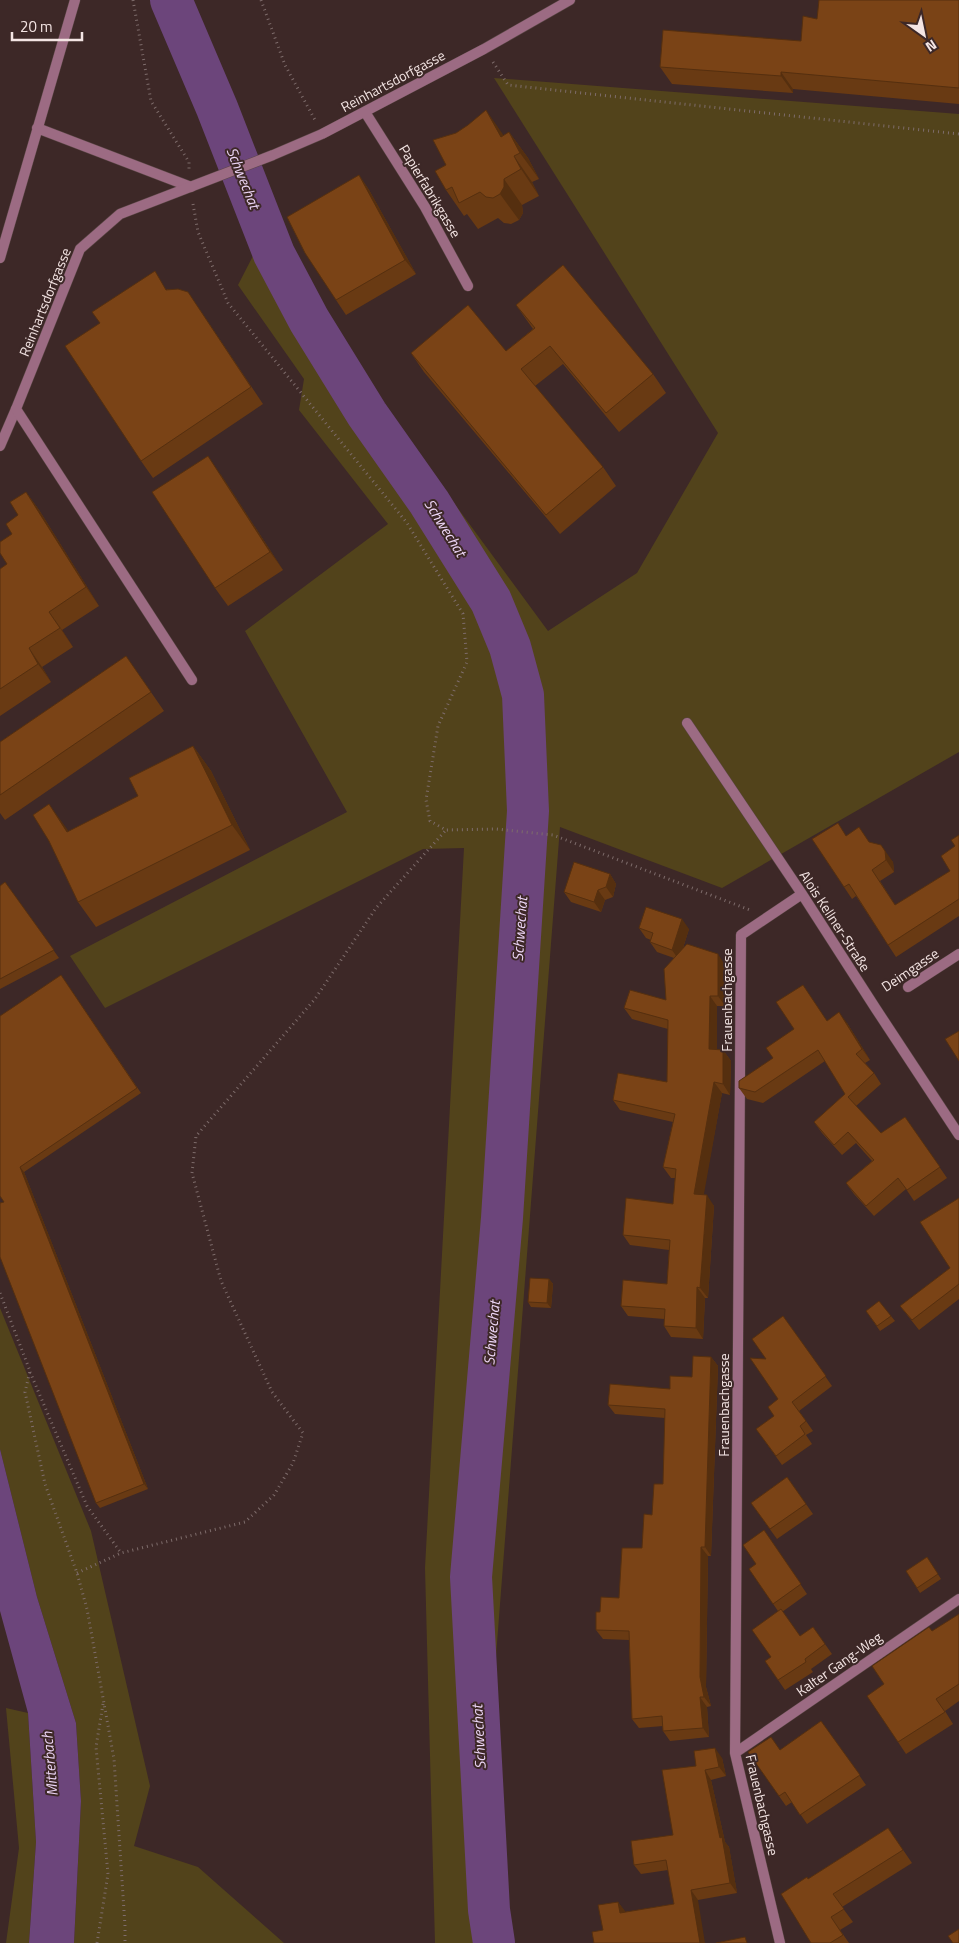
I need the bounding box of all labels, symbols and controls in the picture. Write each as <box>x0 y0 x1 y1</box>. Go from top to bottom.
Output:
scale bar <box>12 10 82 42</box>
north arrow <box>899 10 949 60</box>
text: 20 m <box>20 15 53 38</box>
text: N <box>922 35 941 58</box>
street label: Reinhartsdorfgasse <box>337 44 449 117</box>
street label: Papierfabrikgasse <box>394 140 467 241</box>
water label: Schwechat <box>221 144 267 214</box>
street label: Reinhartsdorfgasse <box>13 244 76 359</box>
water label: Schwechat <box>419 494 473 563</box>
street label: Alois Kellner-Straße <box>795 866 876 975</box>
water label: Schwechat <box>506 894 533 962</box>
street label: Deimgasse <box>877 943 943 997</box>
street label: Frauenbachgasse <box>716 948 737 1052</box>
water label: Schwechat <box>477 1298 506 1366</box>
street label: Frauenbachgasse <box>713 1353 734 1457</box>
street label: Kalter Gang-Weg <box>792 1626 886 1701</box>
water label: Schwechat <box>465 1702 492 1770</box>
water label: Mitterbach <box>35 1730 64 1797</box>
street label: Frauenbachgasse <box>741 1752 784 1858</box>

